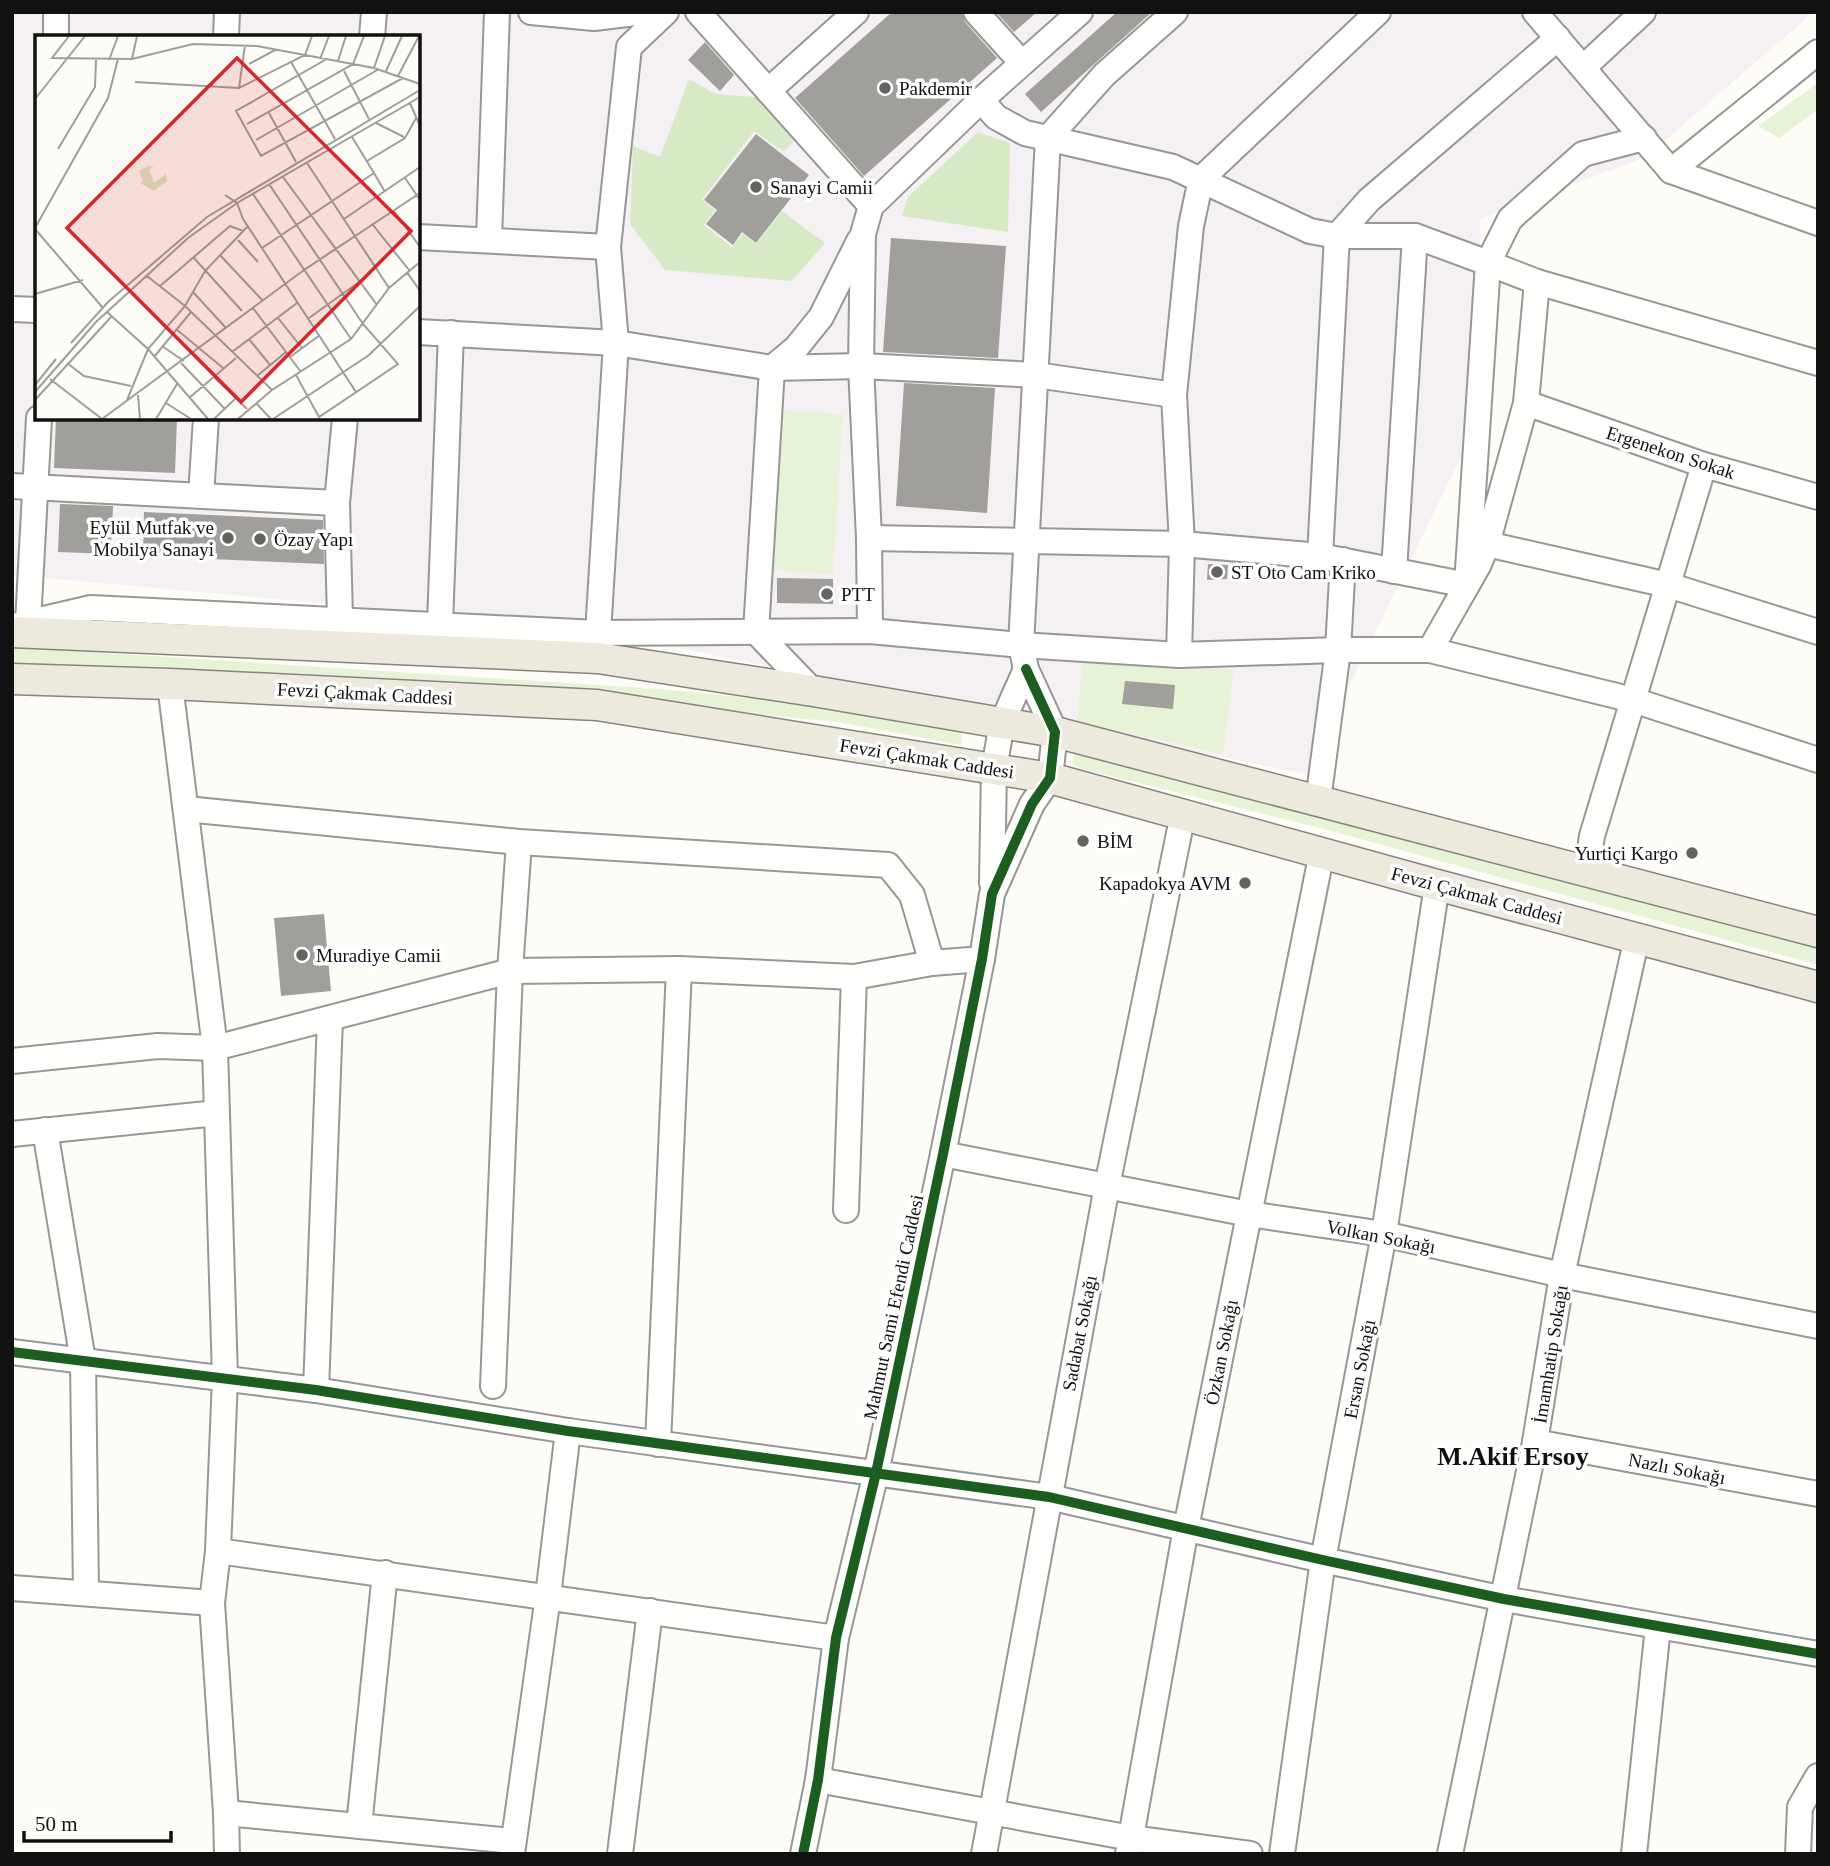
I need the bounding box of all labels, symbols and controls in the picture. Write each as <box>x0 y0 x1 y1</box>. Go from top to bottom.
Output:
inset map <box>35 35 420 420</box>
place label: Pakdemir <box>899 78 972 99</box>
marker: Pakdemir <box>877 80 893 96</box>
place label: Sanayi Camii <box>770 177 873 198</box>
marker: Sanayi Camii <box>748 179 764 195</box>
street label: Ergenekon Sokak <box>1604 422 1738 483</box>
place label: Eylül Mutfak ve Mobilya Sanayi <box>89 517 214 560</box>
place label: Özay Yapı <box>274 529 353 550</box>
marker: Eylül Mutfak ve Mobilya Sanayi <box>220 530 236 546</box>
marker: Özay Yapı <box>252 531 268 547</box>
place label: ST Oto Cam Kriko <box>1231 562 1376 583</box>
marker: ST Oto Cam Kriko <box>1209 564 1225 580</box>
place label: PTT <box>841 584 875 605</box>
marker: PTT <box>819 586 835 602</box>
street label: Fevzi Çakmak Caddesi <box>276 678 454 709</box>
street label: Fevzi Çakmak Caddesi <box>838 734 1016 783</box>
place label: BİM <box>1097 831 1133 852</box>
marker: BİM <box>1075 833 1091 849</box>
place label: Yurtiçi Kargo <box>1574 843 1678 864</box>
marker: Yurtiçi Kargo <box>1684 845 1700 861</box>
street label: Fevzi Çakmak Caddesi <box>1389 863 1565 928</box>
place label: Kapadokya AVM <box>1099 873 1231 894</box>
marker: Kapadokya AVM <box>1237 875 1253 891</box>
place label: Muradiye Camii <box>316 945 441 966</box>
marker: Muradiye Camii <box>294 947 310 963</box>
street label: Mahmut Sami Efendi Caddesi <box>859 1193 928 1422</box>
street label: Volkan Sokağı <box>1324 1216 1437 1257</box>
street label: Sadabat Sokağı <box>1058 1273 1101 1393</box>
street label: İmamhatip Sokağı <box>1529 1283 1572 1425</box>
street label: Özkan Sokağı <box>1201 1298 1242 1407</box>
street label: Ersan Sokağı <box>1340 1318 1379 1421</box>
district label: M.Akif Ersoy <box>1437 1442 1589 1471</box>
street label: Nazlı Sokağı <box>1626 1449 1727 1488</box>
scale bar <box>24 1800 172 1844</box>
text: 50 m <box>35 1812 78 1836</box>

